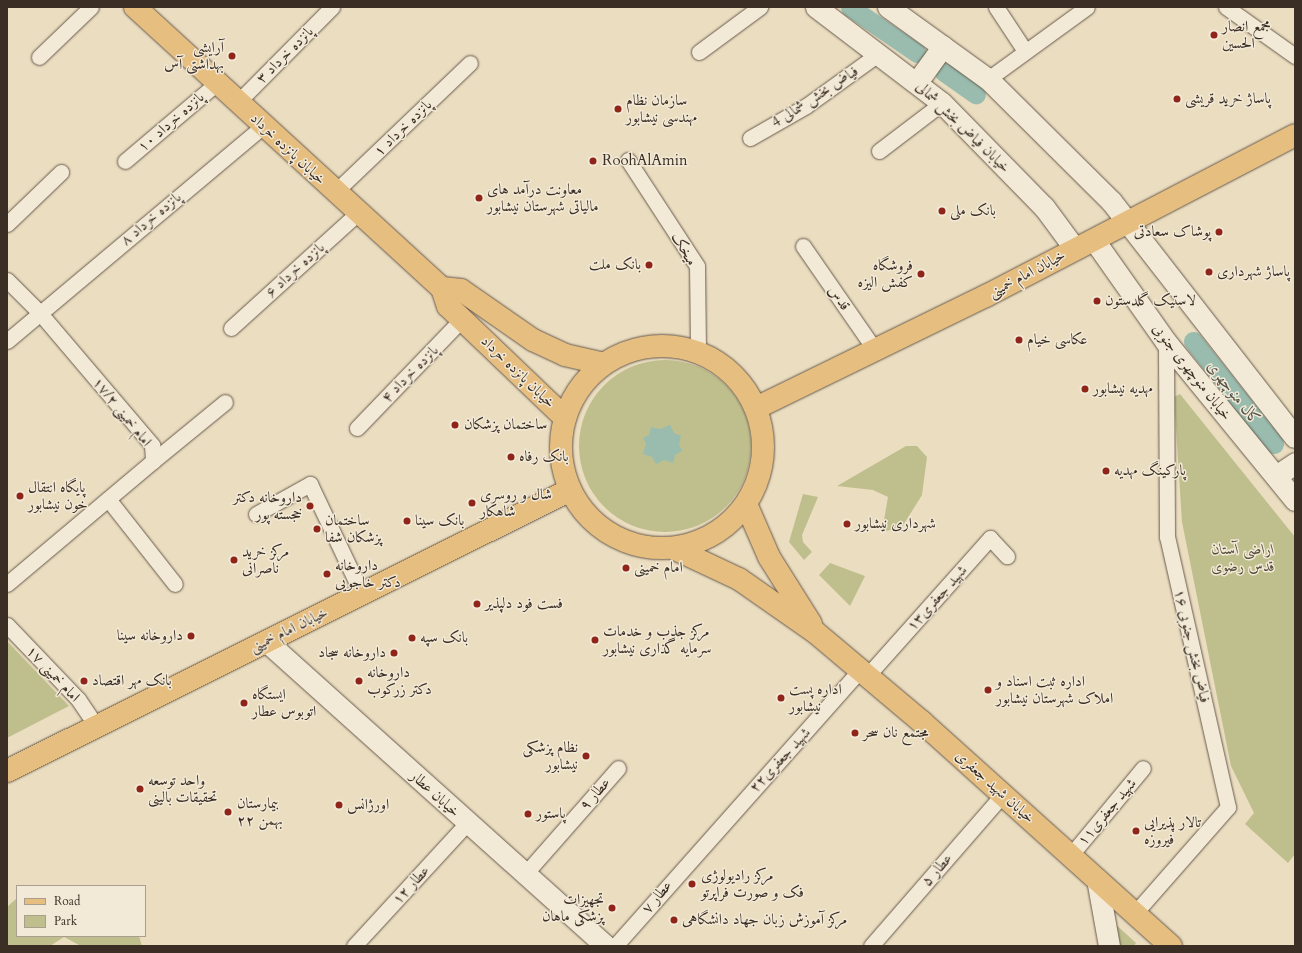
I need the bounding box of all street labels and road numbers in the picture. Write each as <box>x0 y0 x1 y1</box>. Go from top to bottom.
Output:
street label: پانزده خرداد ۳ <box>253 23 317 87</box>
street label: فیاض بخش شمالی 4 <box>768 62 862 132</box>
street label: خیابان فیاض بخش شمالی <box>912 77 1014 177</box>
street label: پانزده خرداد ۱۰ <box>134 88 208 156</box>
street label: پانزده خرداد ۱ <box>370 96 436 160</box>
street label: خیابان پانزده خرداد <box>247 110 329 188</box>
street label: پانزده خرداد ۸ <box>117 188 185 250</box>
street label: میخک <box>667 229 701 269</box>
street label: پانزده خرداد ۶ <box>262 239 328 301</box>
street label: خیابان امام خمینی <box>985 246 1069 302</box>
street label: قدس <box>824 282 854 314</box>
street label: خیابان منوچهری جنوبی <box>1149 320 1235 424</box>
street label: خیابان پانزده خرداد <box>477 332 559 412</box>
street label: پانزده خرداد ۴ <box>378 342 442 406</box>
street label: امام خمینی ۱۷/۲ <box>89 374 155 450</box>
street label: شهید جعفری۱۳ <box>903 562 971 634</box>
street label: فیاض بخش جنوبی ۱۶ <box>1170 587 1214 705</box>
street label: خیابان امام خمینی <box>247 603 331 657</box>
street label: امام خمینی ۱۷ <box>22 642 84 706</box>
street label: شهید جعفری۲۲ <box>745 724 815 796</box>
street label: خیابان شهید جعفری <box>952 747 1038 827</box>
street label: خیابان عطار <box>406 767 464 821</box>
street label: عطار ۹ <box>576 774 614 814</box>
street label: شهید جعفری۱۱ <box>1074 775 1140 849</box>
street label: عطار ۵ <box>918 850 956 890</box>
street label: عطار ۱۲ <box>389 862 433 908</box>
street label: عطار ۷ <box>638 877 676 917</box>

